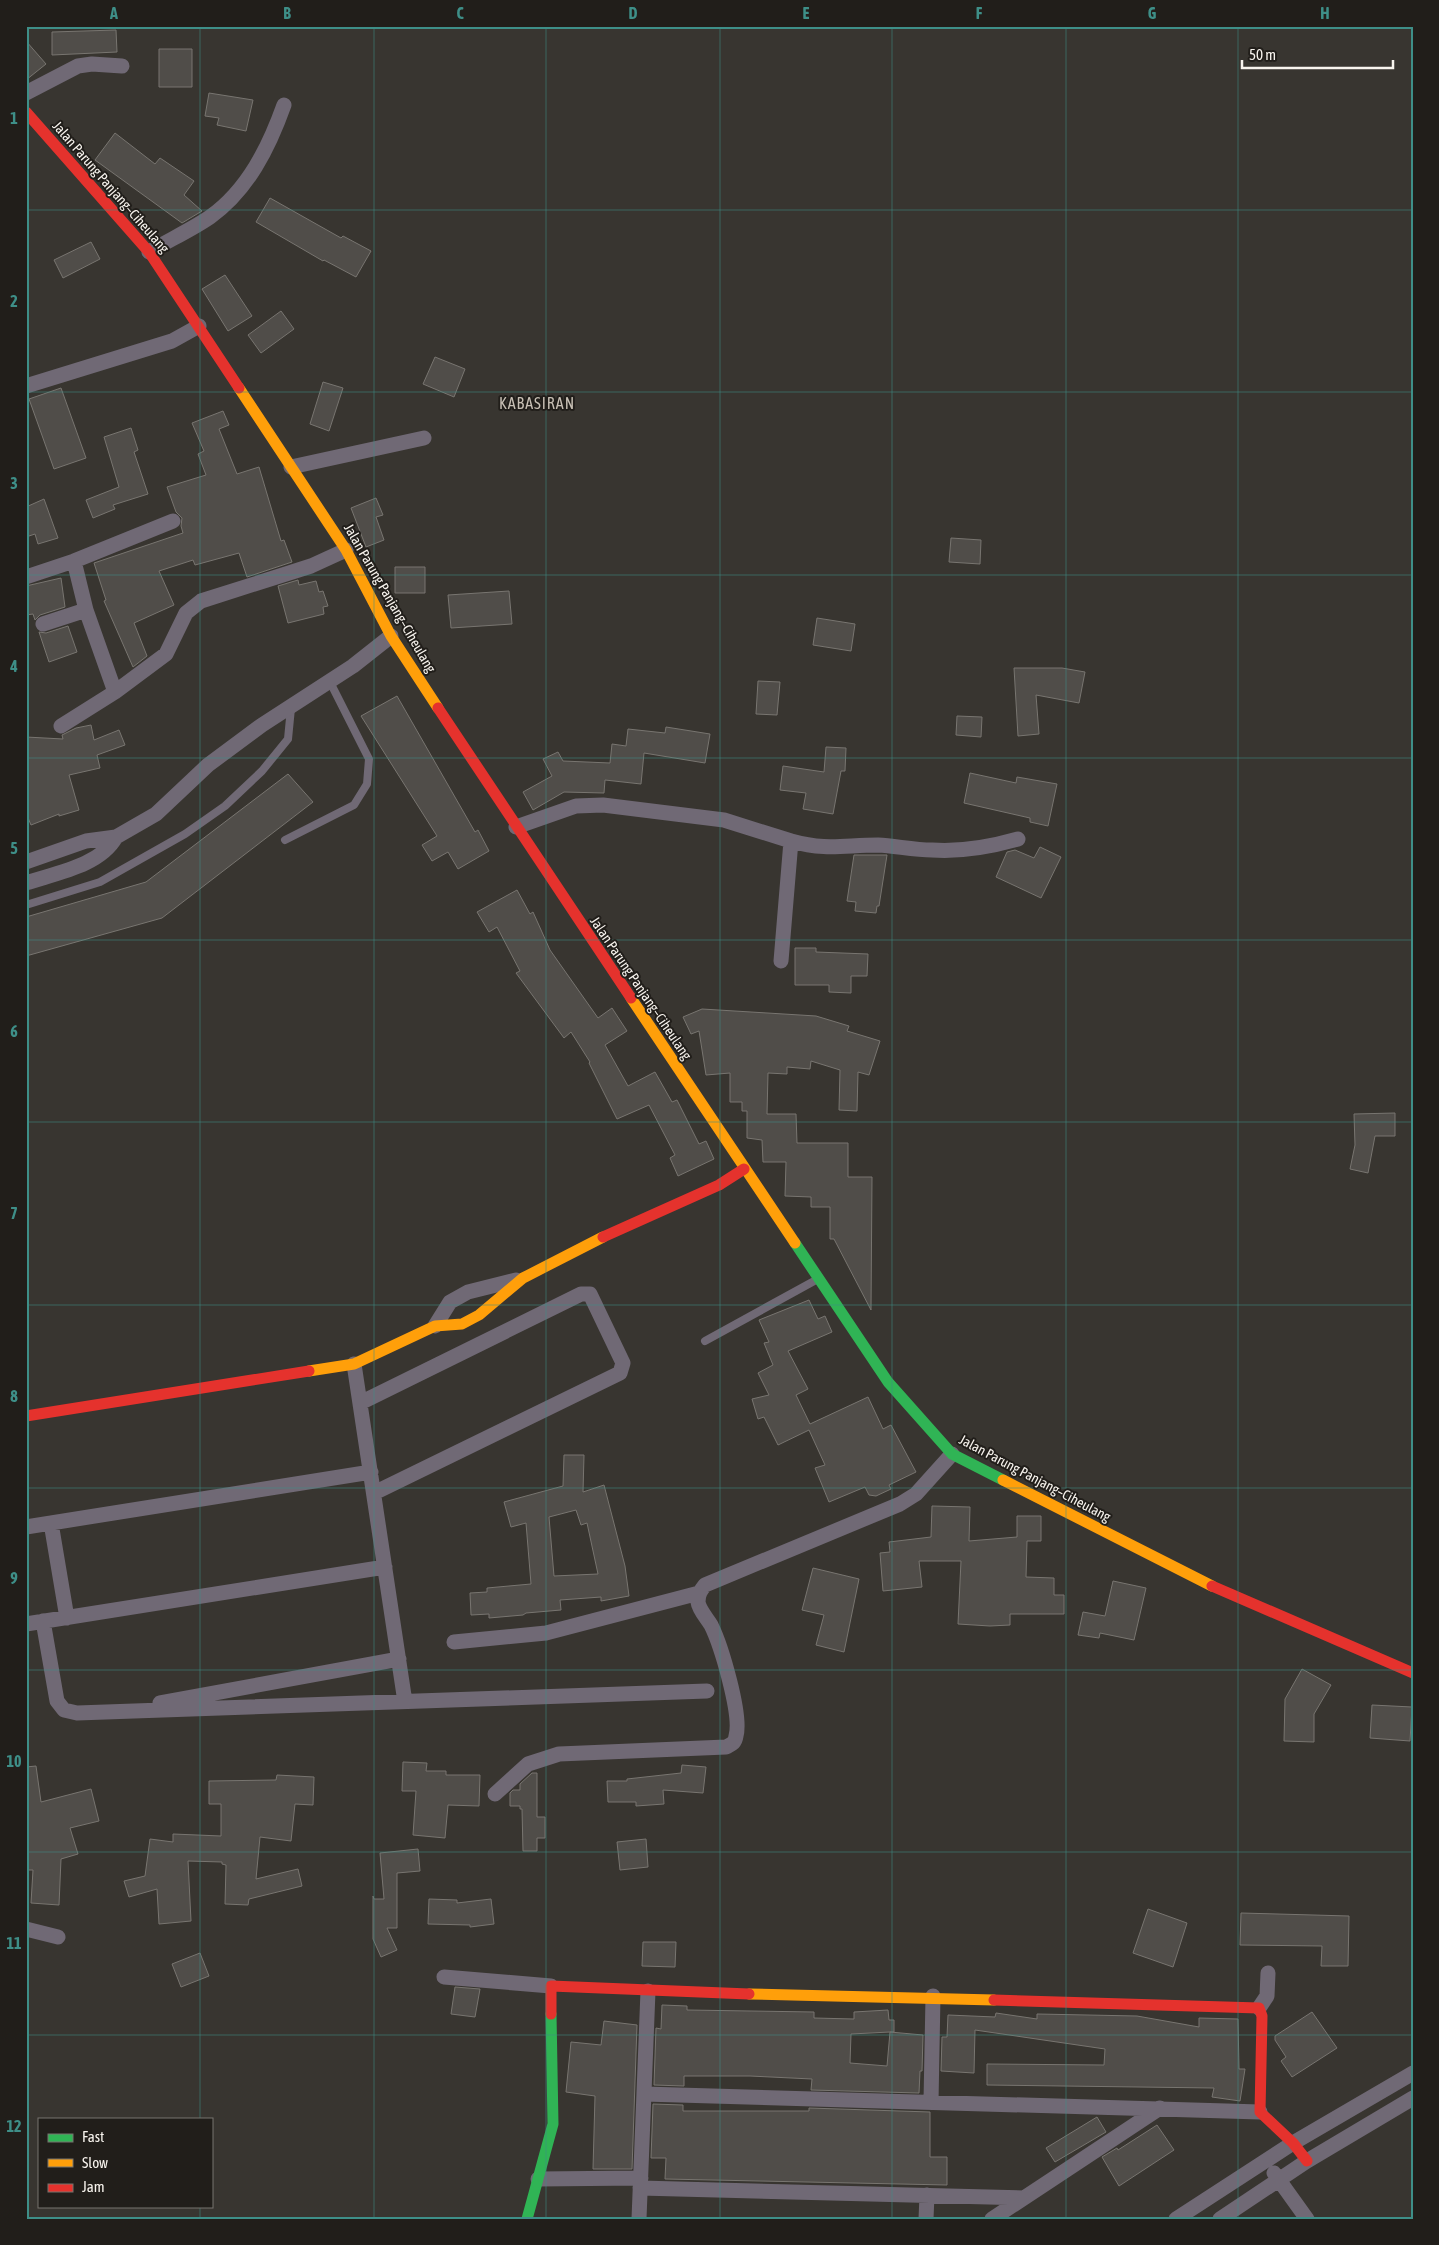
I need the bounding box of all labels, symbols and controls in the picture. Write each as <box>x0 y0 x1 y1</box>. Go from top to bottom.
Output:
text: A <box>109 4 118 22</box>
text: B <box>283 4 291 22</box>
text: C <box>456 4 464 22</box>
text: D <box>629 4 638 22</box>
text: E <box>803 4 810 22</box>
text: F <box>976 4 983 22</box>
text: G <box>1148 4 1157 22</box>
text: H <box>1320 4 1330 22</box>
scale bar <box>1242 38 1393 70</box>
text: 50 m <box>1249 46 1276 63</box>
text: 1 <box>10 109 18 127</box>
street label: Jalan Parung Panjang–Ciheulang <box>49 118 173 256</box>
text: 2 <box>10 292 18 310</box>
district label: KABASIRAN <box>499 394 575 412</box>
text: 3 <box>10 474 18 492</box>
street label: Jalan Parung Panjang–Ciheulang <box>341 521 439 675</box>
text: 4 <box>9 657 18 675</box>
text: 5 <box>10 839 18 857</box>
street label: Jalan Parung Panjang–Ciheulang <box>587 913 695 1063</box>
text: 6 <box>10 1022 18 1040</box>
text: 7 <box>10 1204 18 1222</box>
text: 8 <box>10 1387 18 1405</box>
street label: Jalan Parung Panjang–Ciheulang <box>957 1431 1113 1525</box>
text: 9 <box>10 1569 18 1587</box>
text: 10 <box>6 1752 22 1770</box>
text: 11 <box>6 1934 22 1952</box>
text: 12 <box>6 2117 22 2135</box>
legend <box>38 2118 212 2208</box>
text: Fast <box>82 2128 104 2145</box>
text: Slow <box>82 2154 108 2171</box>
text: Jam <box>82 2178 105 2195</box>

